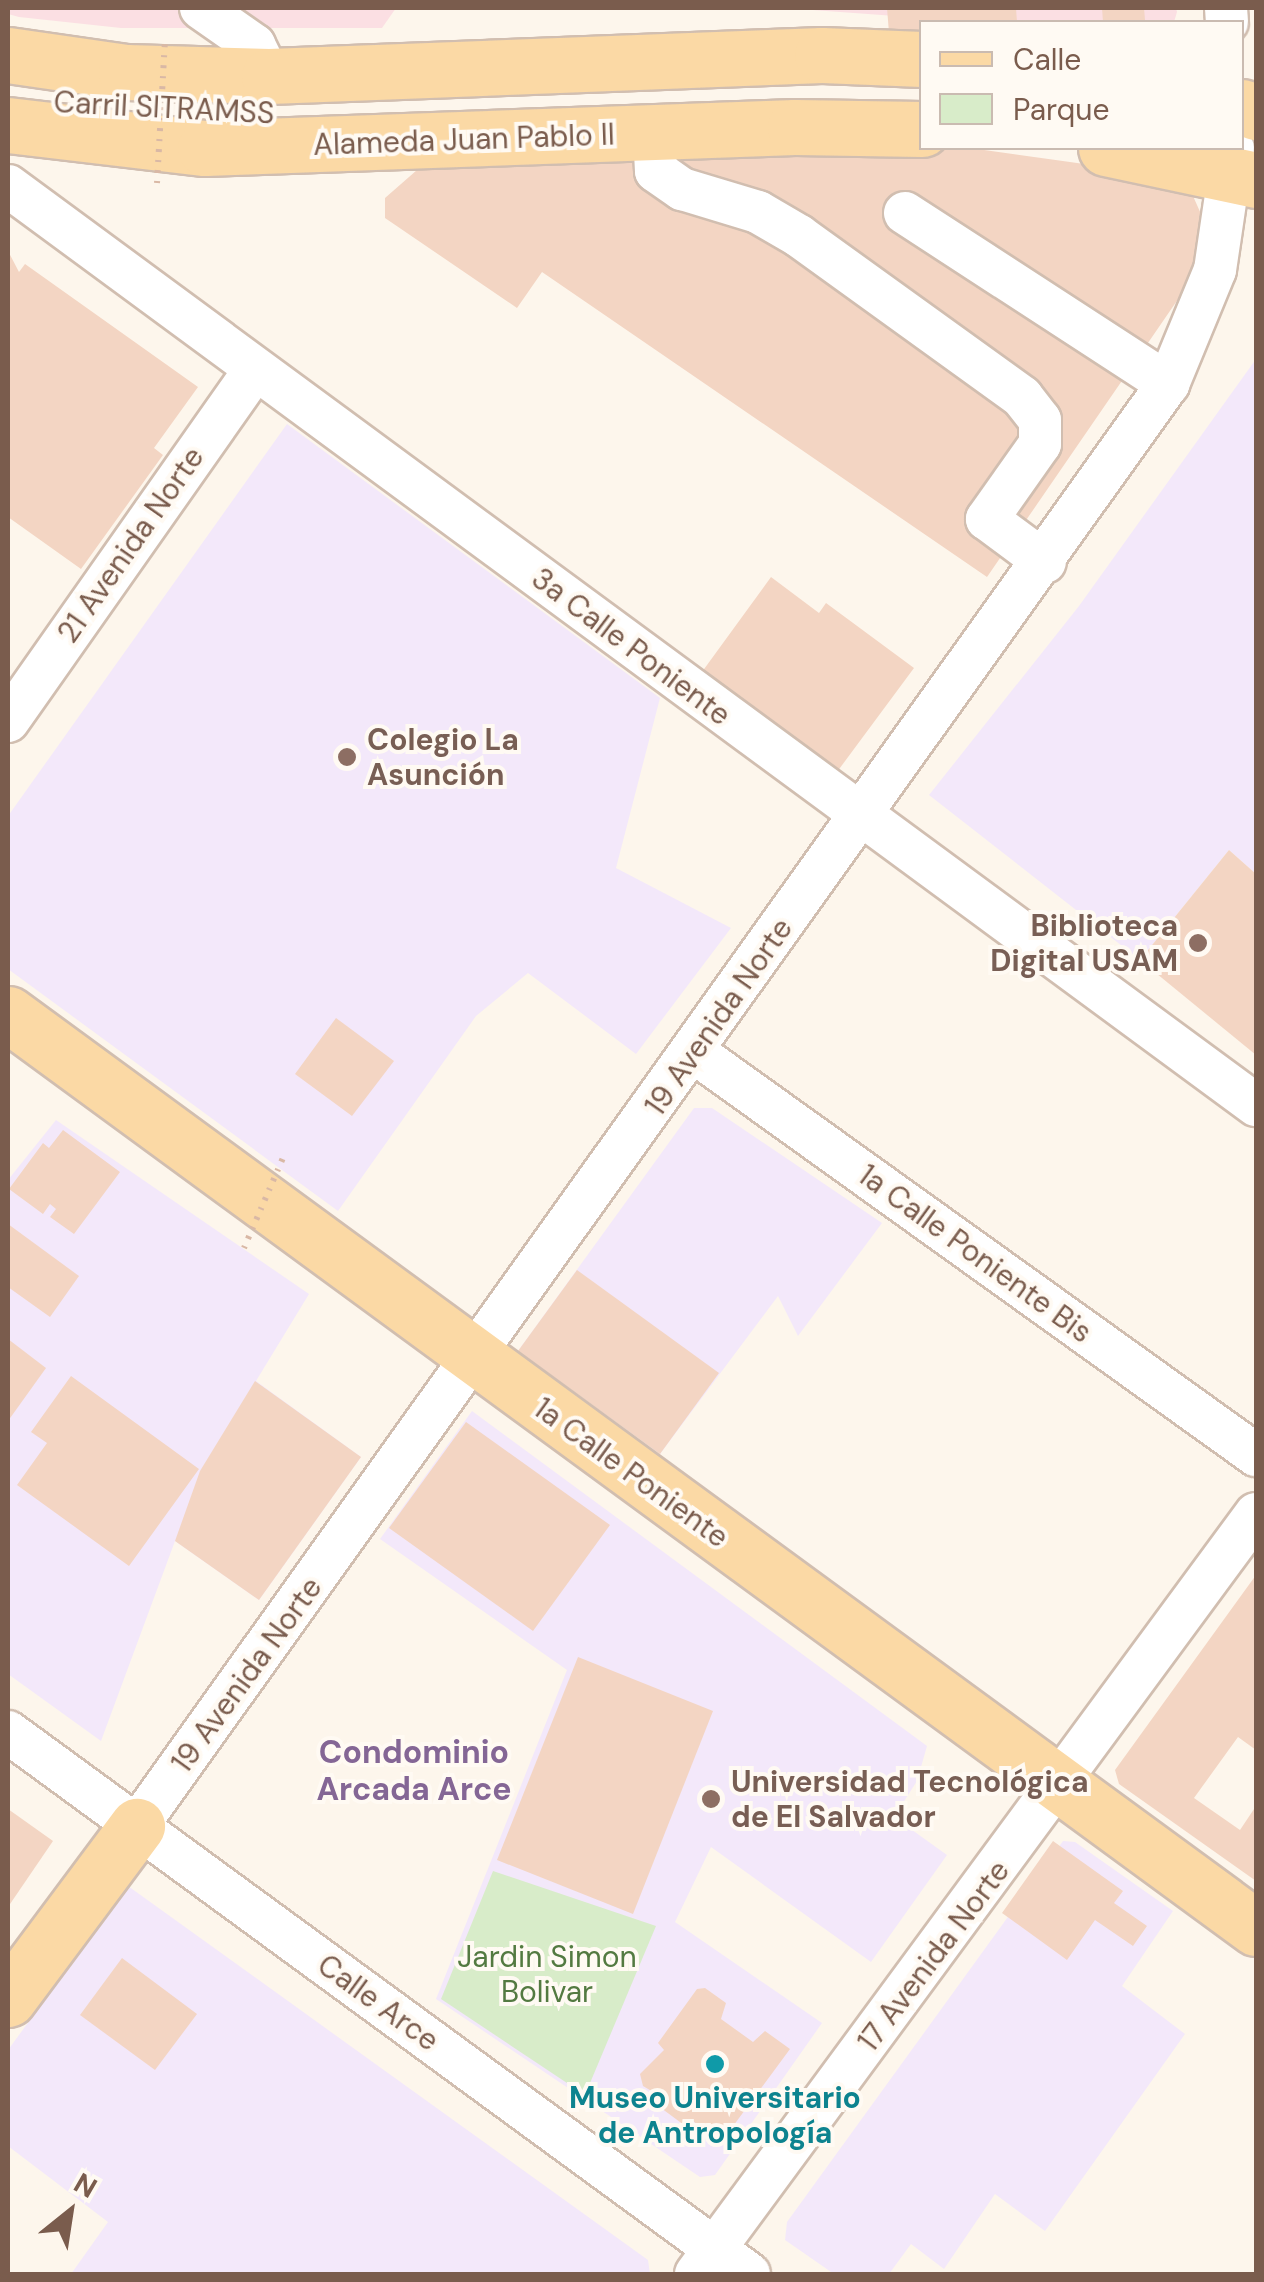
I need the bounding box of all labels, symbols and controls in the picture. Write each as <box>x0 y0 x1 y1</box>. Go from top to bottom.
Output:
legend <box>919 20 1244 150</box>
text: Calle <box>1013 40 1081 79</box>
street label: Carril SITRAMSS <box>53 84 275 132</box>
text: Parque <box>1013 90 1110 129</box>
street label: Alameda Juan Pablo II <box>313 117 615 163</box>
street label: 21 Avenida Norte <box>50 440 212 650</box>
street label: 3a Calle Poniente <box>524 561 738 733</box>
place label: Colegio La Asunción <box>367 722 519 792</box>
marker: Colegio La Asunción <box>336 746 358 768</box>
place label: Biblioteca Digital USAM <box>990 908 1178 978</box>
street label: 19 Avenida Norte <box>638 912 800 1122</box>
marker: Biblioteca Digital USAM <box>1187 932 1209 954</box>
street label: 1a Calle Poniente Bis <box>851 1157 1099 1351</box>
street label: 1a Calle Poniente <box>527 1390 735 1556</box>
street label: 19 Avenida Norte <box>164 1570 330 1780</box>
district label: Condominio Arcada Arce <box>316 1734 512 1809</box>
place label: Universidad Tecnológica de El Salvador <box>731 1764 1088 1834</box>
marker: Universidad Tecnológica de El Salvador <box>700 1788 722 1810</box>
street label: 17 Avenida Norte <box>851 1854 1017 2058</box>
park label: Jardin Simon Bolivar <box>457 1939 637 2010</box>
street label: Calle Arce <box>310 1947 446 2059</box>
marker: Museo Universitario de Antropología <box>704 2053 726 2075</box>
place label: Museo Universitario de Antropología <box>569 2080 861 2150</box>
north arrow <box>20 2162 120 2262</box>
text: N <box>67 2164 103 2207</box>

